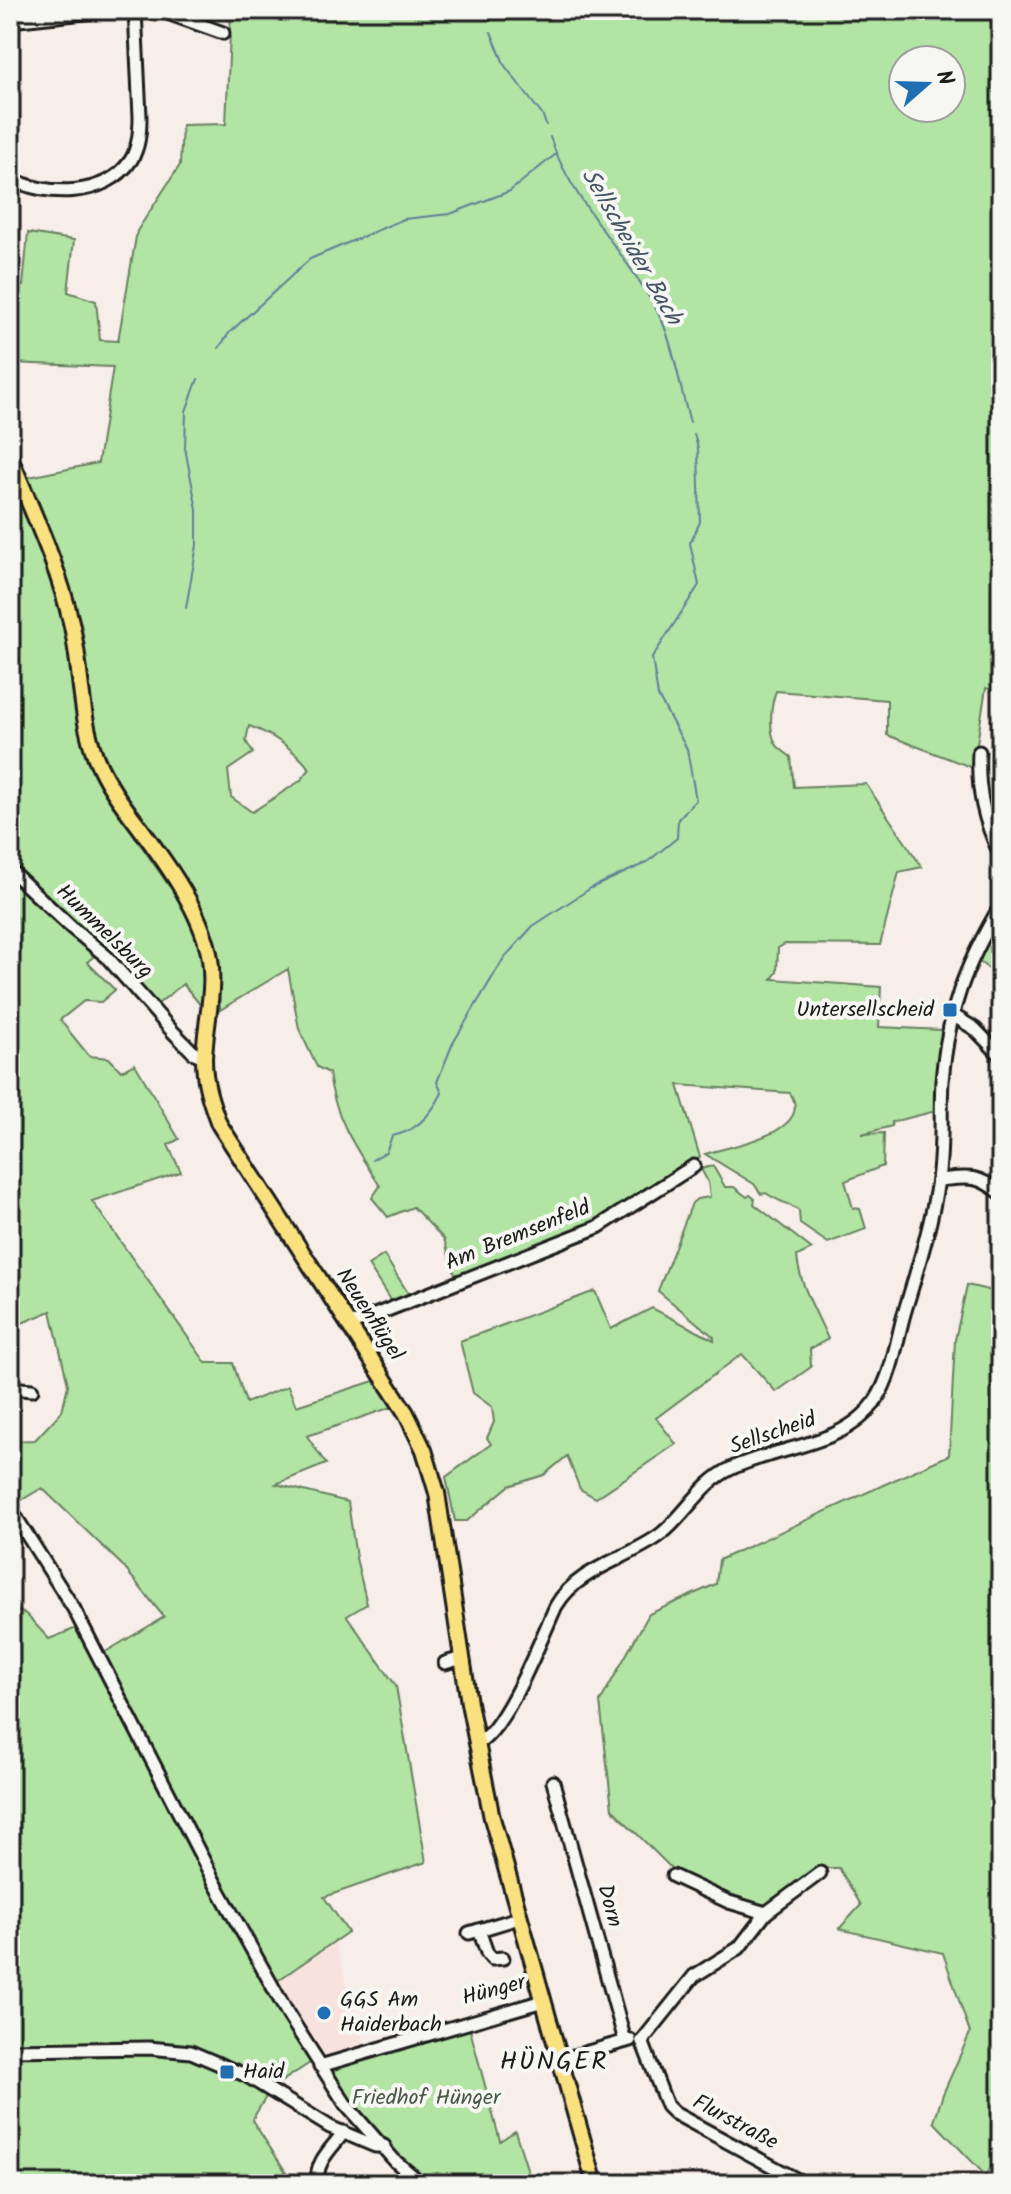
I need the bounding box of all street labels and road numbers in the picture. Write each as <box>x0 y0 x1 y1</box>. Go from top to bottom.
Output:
street label: Hummelsburg <box>47 876 161 988</box>
street label: Am Bremsenfeld <box>440 1191 597 1281</box>
street label: Neuenflügel <box>326 1261 413 1369</box>
street label: Sellscheid <box>725 1403 822 1465</box>
street label: Dorn <box>587 1881 631 1931</box>
street label: Hünger <box>458 1965 531 2016</box>
street label: Flurstraße <box>686 2086 784 2160</box>

